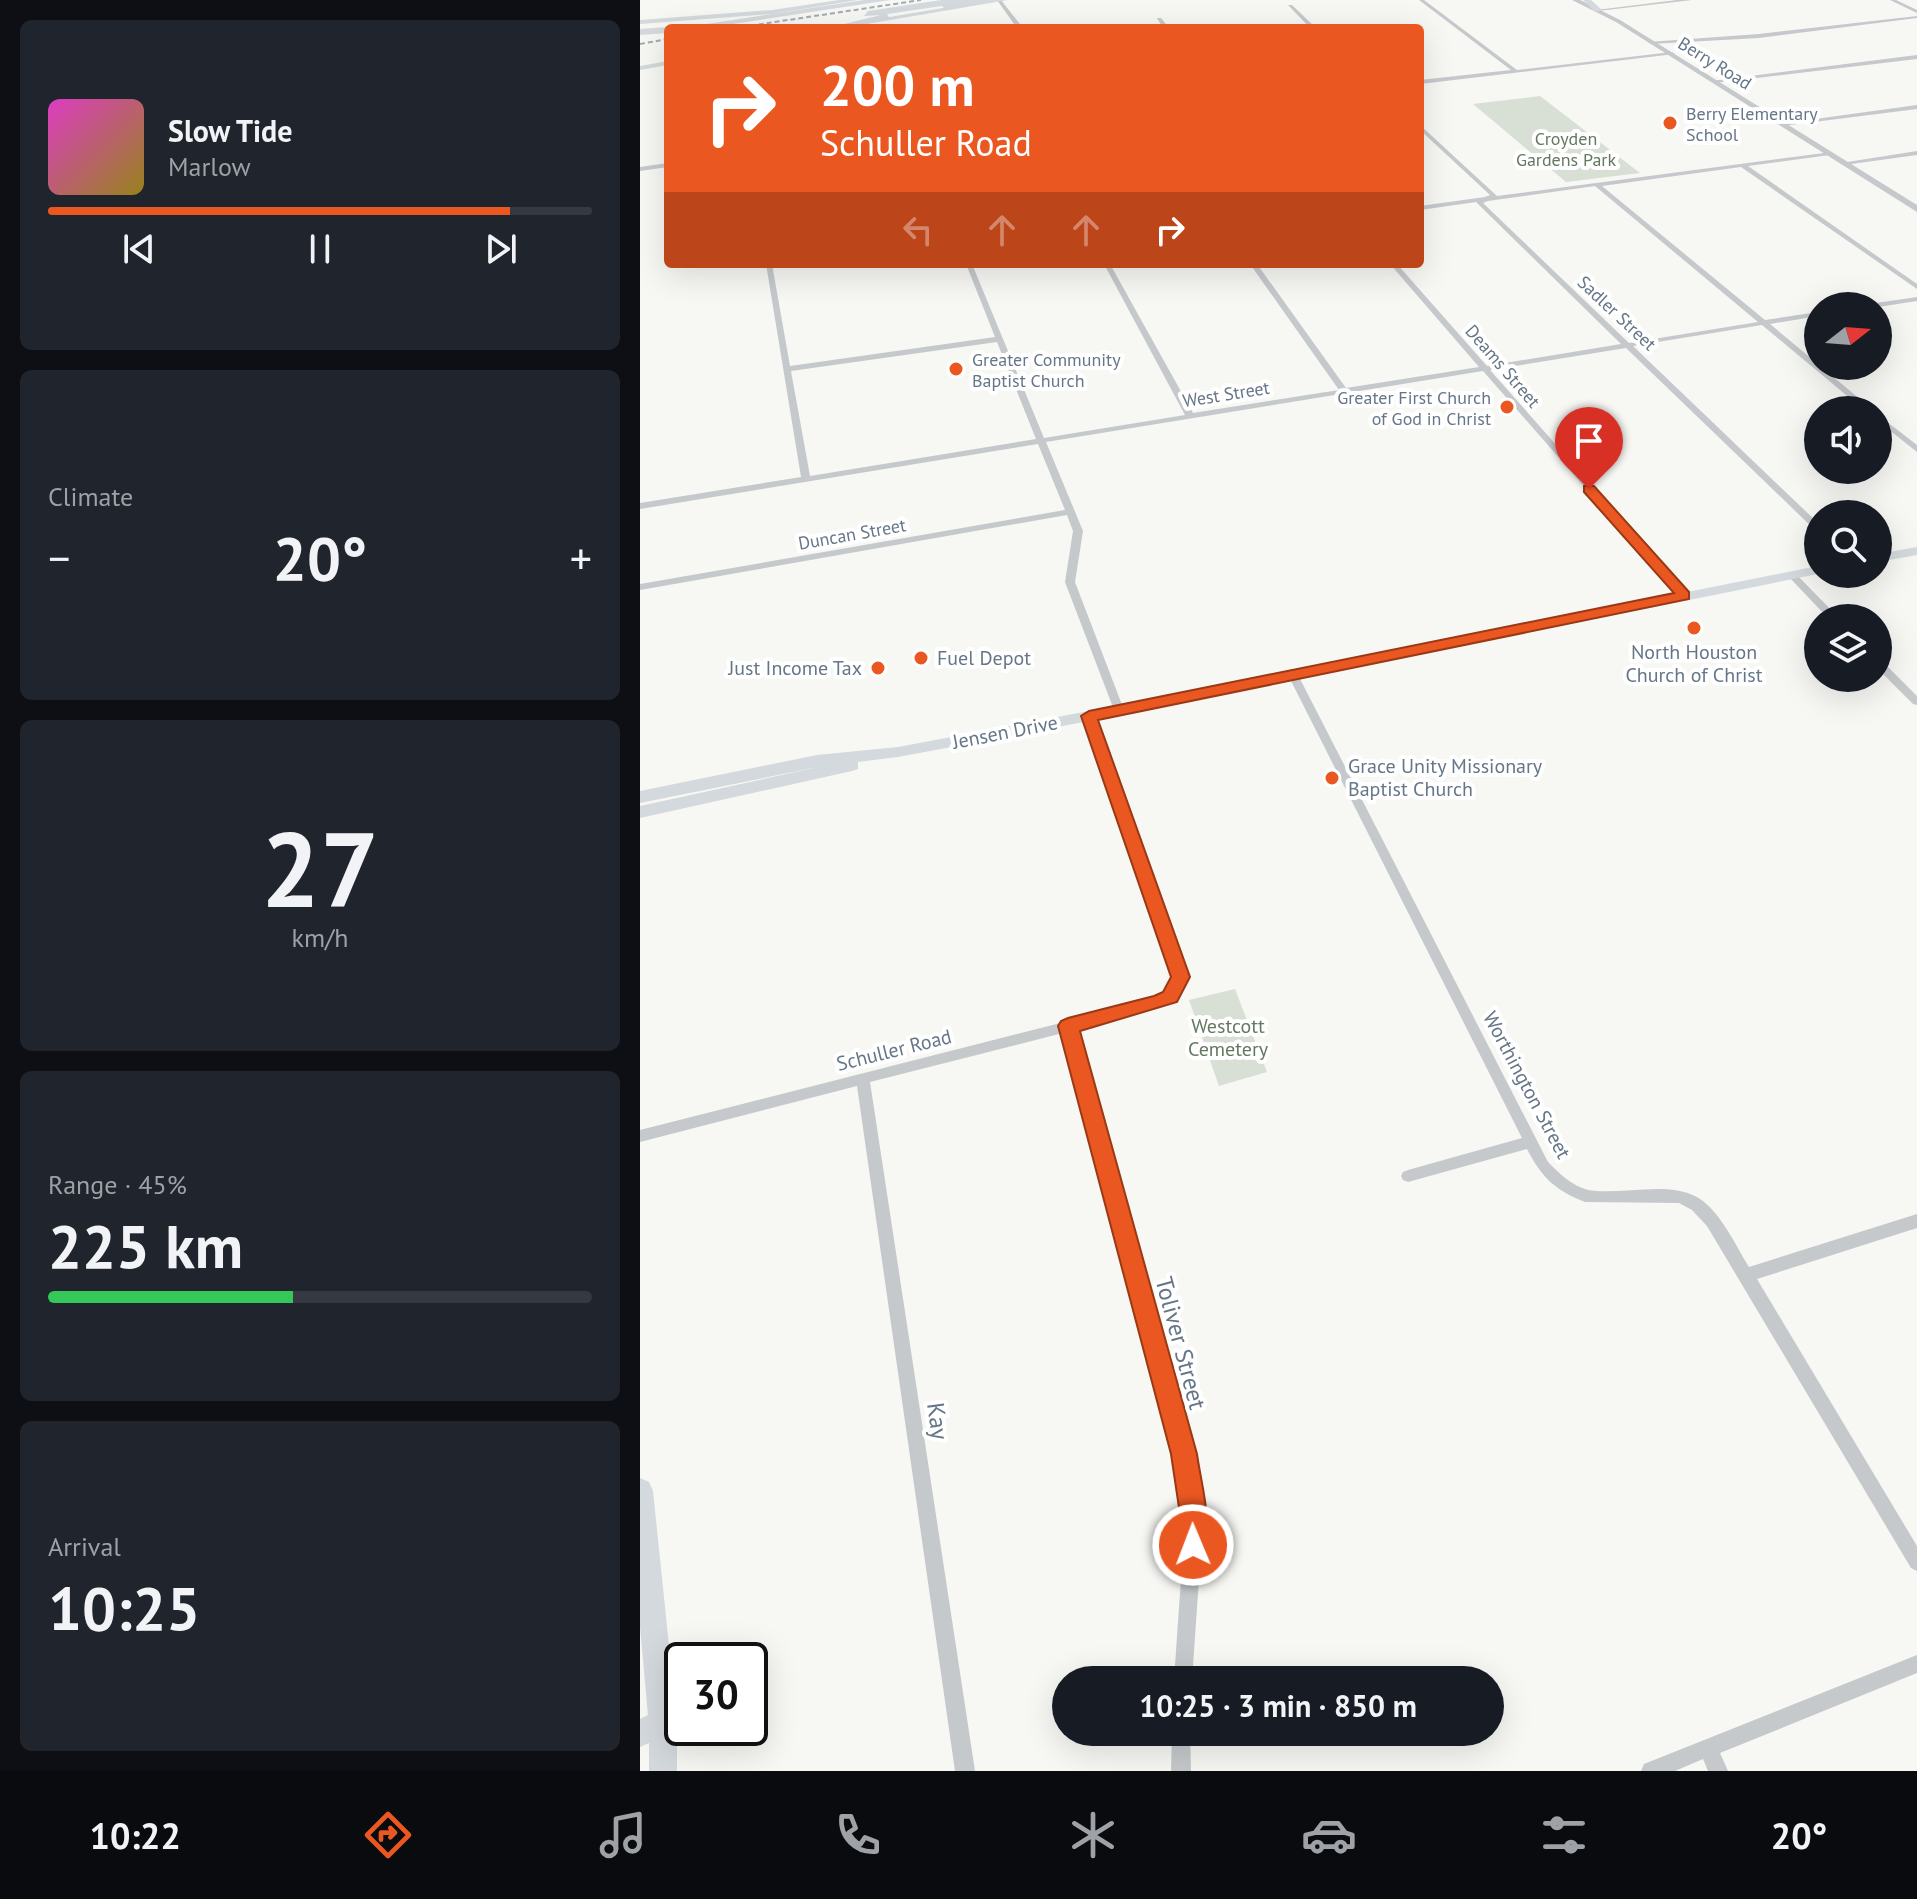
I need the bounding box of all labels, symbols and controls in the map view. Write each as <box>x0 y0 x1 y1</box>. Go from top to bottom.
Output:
street label: Berry Road <box>1674 31 1756 95</box>
text: 200 m <box>820 49 975 121</box>
icon: right <box>688 56 792 160</box>
place label: Berry Elementary School <box>1686 102 1818 146</box>
text: Slow Tide <box>168 111 293 150</box>
marker: Berry Elementary School <box>1661 114 1679 132</box>
text: Schuller Road <box>820 119 1032 166</box>
park label: Croyden Gardens Park <box>1516 127 1616 171</box>
text: Marlow <box>168 150 251 183</box>
icon: left <box>896 208 940 252</box>
icon: ahead <box>980 208 1024 252</box>
icon: ahead <box>1064 208 1108 252</box>
icon: right <box>1148 208 1192 252</box>
icon: previous <box>117 227 161 271</box>
icon: pause <box>298 227 342 271</box>
icon: next <box>479 227 523 271</box>
street label: Sadler Street <box>1573 271 1661 355</box>
north arrow <box>1804 292 1892 380</box>
map controls <box>1804 292 1892 692</box>
street label: Deams Street <box>1461 320 1545 412</box>
place label: Greater Community Baptist Church <box>972 348 1121 392</box>
marker: Greater Community Baptist Church <box>947 360 965 378</box>
street label: West Street <box>1181 376 1271 412</box>
place label: Greater First Church of God in Christ <box>1337 386 1491 430</box>
button: sound <box>1804 396 1892 484</box>
marker: Greater First Church of God in Christ <box>1498 398 1516 416</box>
pin <box>1555 407 1623 489</box>
icon: arrive <box>1567 419 1611 463</box>
text: Climate <box>48 480 133 513</box>
button: search <box>1804 500 1892 588</box>
street label: Duncan Street <box>796 513 908 555</box>
text: 20° <box>273 519 367 597</box>
text: − <box>48 529 70 586</box>
text: + <box>570 529 592 586</box>
button: layers <box>1804 604 1892 692</box>
marker: North Houston Church of Christ <box>1685 619 1703 637</box>
place label: North Houston Church of Christ <box>1625 639 1763 688</box>
place label: Fuel Depot <box>937 645 1031 671</box>
marker: Fuel Depot <box>912 649 930 667</box>
place label: Just Income Tax <box>727 655 862 681</box>
marker: Just Income Tax <box>869 659 887 677</box>
street label: Jensen Drive <box>949 709 1060 755</box>
place label: Grace Unity Missionary Baptist Church <box>1348 753 1543 802</box>
marker: Grace Unity Missionary Baptist Church <box>1323 769 1341 787</box>
text: 27 <box>261 801 379 936</box>
text: km/h <box>292 921 349 954</box>
street label: Worthington Street <box>1477 1007 1577 1163</box>
park label: Westcott Cemetery <box>1188 1013 1269 1062</box>
street label: Schuller Road <box>834 1023 954 1077</box>
text: Range · 45% <box>48 1168 187 1201</box>
text: 225 km <box>48 1207 243 1285</box>
street label: Toliver Street <box>1148 1273 1214 1413</box>
street label: Kay <box>920 1400 956 1442</box>
position arrow <box>1151 1503 1235 1587</box>
text: Arrival <box>48 1530 121 1563</box>
text: 10:25 <box>48 1569 200 1647</box>
speed limit sign: 30 <box>664 1642 768 1746</box>
text: 10:25 · 3 min · 850 m <box>1139 1686 1417 1725</box>
icon: directions <box>360 1807 416 1863</box>
icon: music <box>595 1807 651 1863</box>
icon: phone <box>830 1807 886 1863</box>
icon: climate <box>1065 1807 1121 1863</box>
icon: car <box>1301 1807 1357 1863</box>
icon: filters <box>1536 1807 1592 1863</box>
text: 10:22 <box>90 1812 181 1859</box>
text: 20° <box>1771 1812 1827 1859</box>

